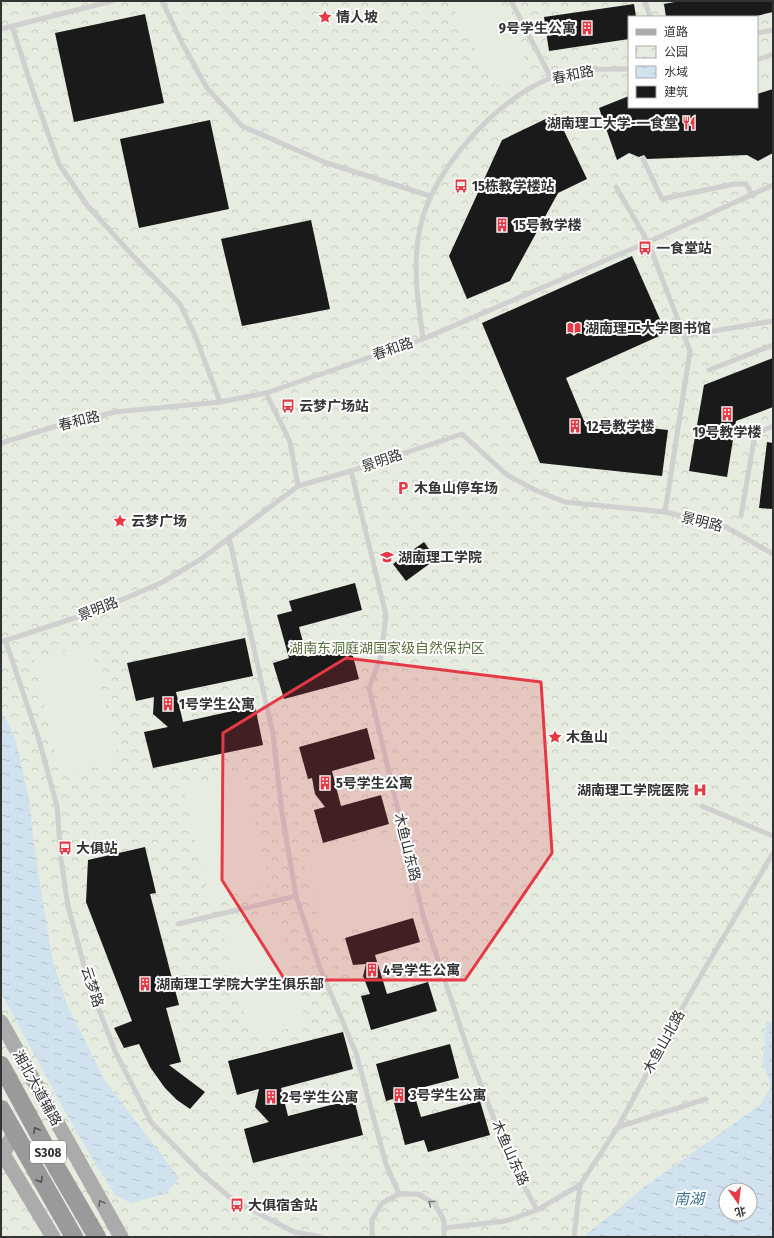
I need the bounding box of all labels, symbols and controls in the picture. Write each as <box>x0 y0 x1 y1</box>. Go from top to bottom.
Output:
place icon: 情人坡 <box>317 9 333 25</box>
place label: 情人坡 <box>336 9 378 26</box>
legend <box>628 16 758 108</box>
place label: 9号学生公寓 <box>499 20 576 37</box>
building icon: 9号学生公寓 <box>579 20 595 36</box>
text: 道路 <box>664 25 688 39</box>
text: 公园 <box>664 45 688 59</box>
street label: 春和路 <box>551 63 595 87</box>
text: 水域 <box>664 65 688 79</box>
text: 建筑 <box>664 85 688 99</box>
place label: 湖南理工大学-一食堂 <box>547 115 678 132</box>
restaurant icon: 湖南理工大学-一食堂 <box>681 115 697 131</box>
bus stop icon: 15栋教学楼站 <box>453 178 469 194</box>
place label: 15栋教学楼站 <box>472 178 555 195</box>
building icon: 15号教学楼 <box>494 217 510 233</box>
place label: 15号教学楼 <box>513 217 582 234</box>
bus stop icon: 一食堂站 <box>637 240 653 256</box>
place label: 一食堂站 <box>656 240 712 257</box>
library icon: 湖南理工大学图书馆 <box>566 320 582 336</box>
place label: 湖南理工大学图书馆 <box>585 320 711 337</box>
street label: 春和路 <box>370 334 416 364</box>
bus stop icon: 云梦广场站 <box>280 398 296 414</box>
place label: 云梦广场站 <box>299 398 369 415</box>
building icon: 19号教学楼 <box>719 406 735 422</box>
street label: 春和路 <box>57 408 101 434</box>
building icon: 12号教学楼 <box>567 418 583 434</box>
place label: 12号教学楼 <box>586 418 654 435</box>
place label: 19号教学楼 <box>692 424 762 441</box>
street label: 景明路 <box>359 446 405 476</box>
parking icon: 木鱼山停车场 <box>395 480 411 496</box>
place label: 木鱼山停车场 <box>414 480 498 497</box>
street label: 景明路 <box>680 509 724 535</box>
place icon: 云梦广场 <box>112 513 128 529</box>
place label: 云梦广场 <box>131 513 187 530</box>
school or university icon: 湖南理工学院 <box>379 549 395 565</box>
place label: 湖南理工学院 <box>398 549 482 566</box>
street label: 景明路 <box>75 594 121 624</box>
park label: 湖南东洞庭湖国家级自然保护区 <box>289 640 485 657</box>
building icon: 1号学生公寓 <box>160 696 176 712</box>
place label: 1号学生公寓 <box>179 696 255 713</box>
place icon: 木鱼山 <box>547 729 563 745</box>
place label: 木鱼山 <box>566 729 608 746</box>
building icon: 5号学生公寓 <box>317 775 333 791</box>
place label: 5号学生公寓 <box>336 775 413 792</box>
place label: 湖南理工学院医院 <box>577 782 689 799</box>
hospital icon: 湖南理工学院医院 <box>692 782 708 798</box>
street label: 木鱼山东路 <box>390 811 424 883</box>
bus stop icon: 大俱站 <box>57 840 73 856</box>
place label: 大俱站 <box>76 840 118 857</box>
building icon: 4号学生公寓 <box>364 962 380 978</box>
place label: 4号学生公寓 <box>383 962 460 979</box>
street label: 云梦路 <box>77 964 107 1010</box>
building icon: 湖南理工学院大学生俱乐部 <box>137 976 153 992</box>
place label: 湖南理工学院大学生俱乐部 <box>156 976 324 993</box>
street label: 木鱼山北路 <box>640 1007 688 1077</box>
street label: 湘北大道辅路 <box>9 1047 65 1129</box>
building icon: 3号学生公寓 <box>391 1087 407 1103</box>
place label: 3号学生公寓 <box>409 1087 487 1104</box>
building icon: 2号学生公寓 <box>263 1089 279 1105</box>
place label: 2号学生公寓 <box>281 1089 358 1106</box>
street label: 木鱼山东路 <box>488 1118 532 1188</box>
one-way arrow <box>33 1127 41 1134</box>
road number: S308 <box>30 1141 66 1163</box>
one-way arrow <box>35 1176 42 1183</box>
north arrow <box>718 1182 758 1222</box>
water label: 南湖 <box>674 1190 706 1208</box>
bus stop icon: 大俱宿舍站 <box>229 1197 245 1213</box>
place label: 大俱宿舍站 <box>248 1197 318 1214</box>
one-way arrow <box>99 1200 106 1207</box>
one-way arrow <box>428 1201 436 1208</box>
text: 北 <box>733 1204 747 1219</box>

